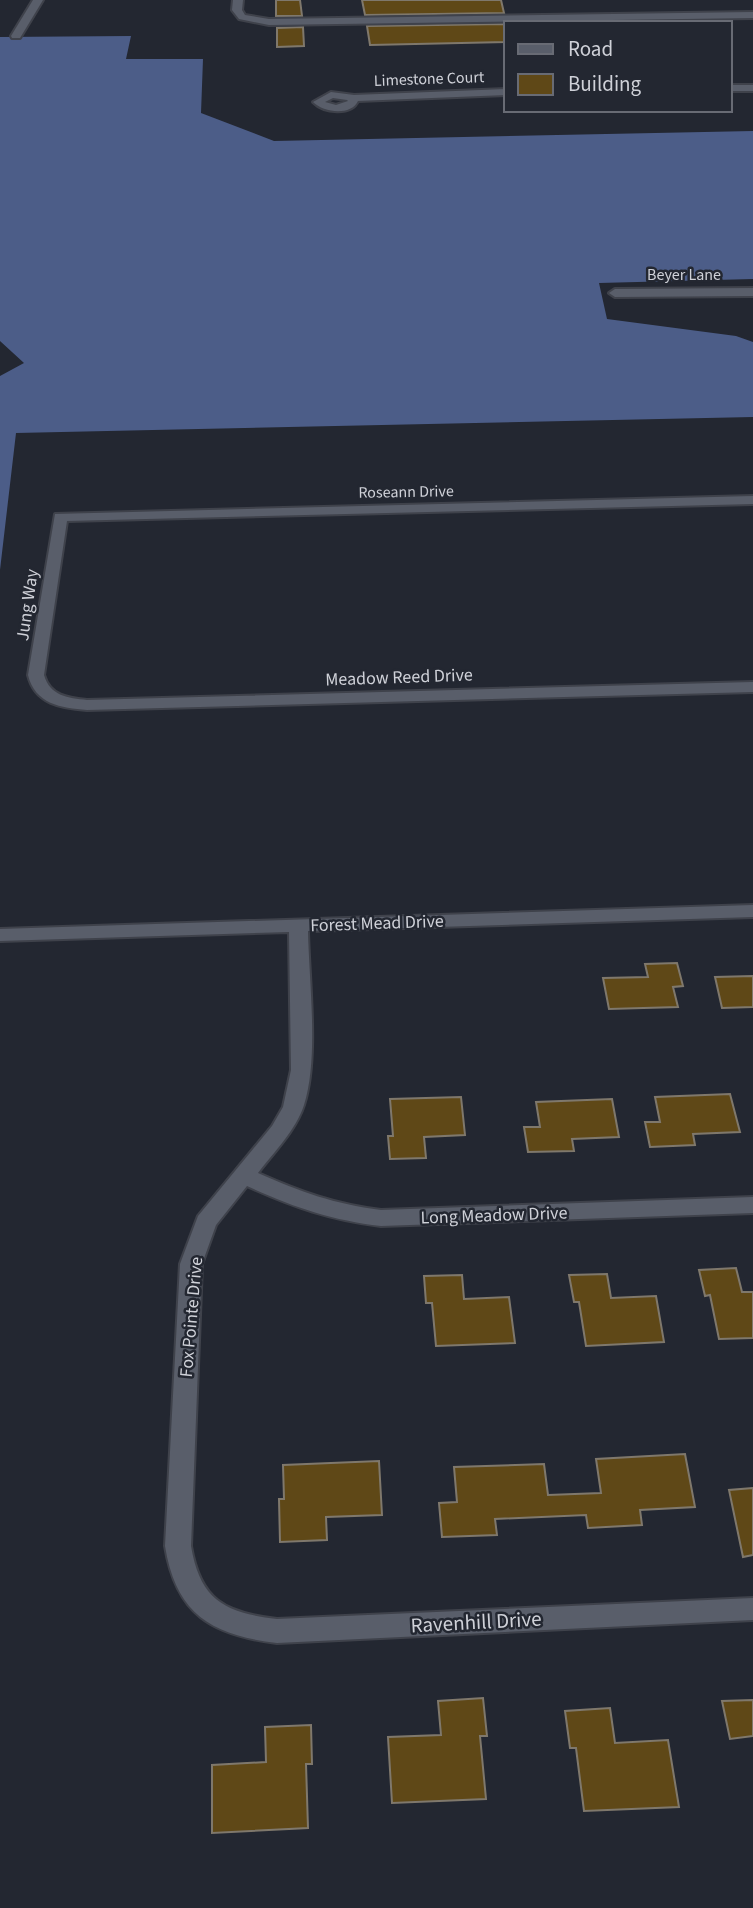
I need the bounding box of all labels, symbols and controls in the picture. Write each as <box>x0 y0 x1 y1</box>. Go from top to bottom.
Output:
legend <box>504 21 732 112</box>
text: Road <box>568 34 613 64</box>
street label: Limestone Court <box>373 66 485 92</box>
text: Building <box>568 69 642 99</box>
street label: Beyer Lane <box>647 264 721 286</box>
street label: Roseann Drive <box>358 480 454 504</box>
street label: Jung Way <box>10 567 45 643</box>
street label: Meadow Reed Drive <box>325 662 473 693</box>
street label: Forest Mead Drive <box>310 909 444 938</box>
street label: Long Meadow Drive <box>420 1200 568 1231</box>
street label: Fox Pointe Drive <box>174 1256 209 1378</box>
street label: Ravenhill Drive <box>410 1604 542 1640</box>

